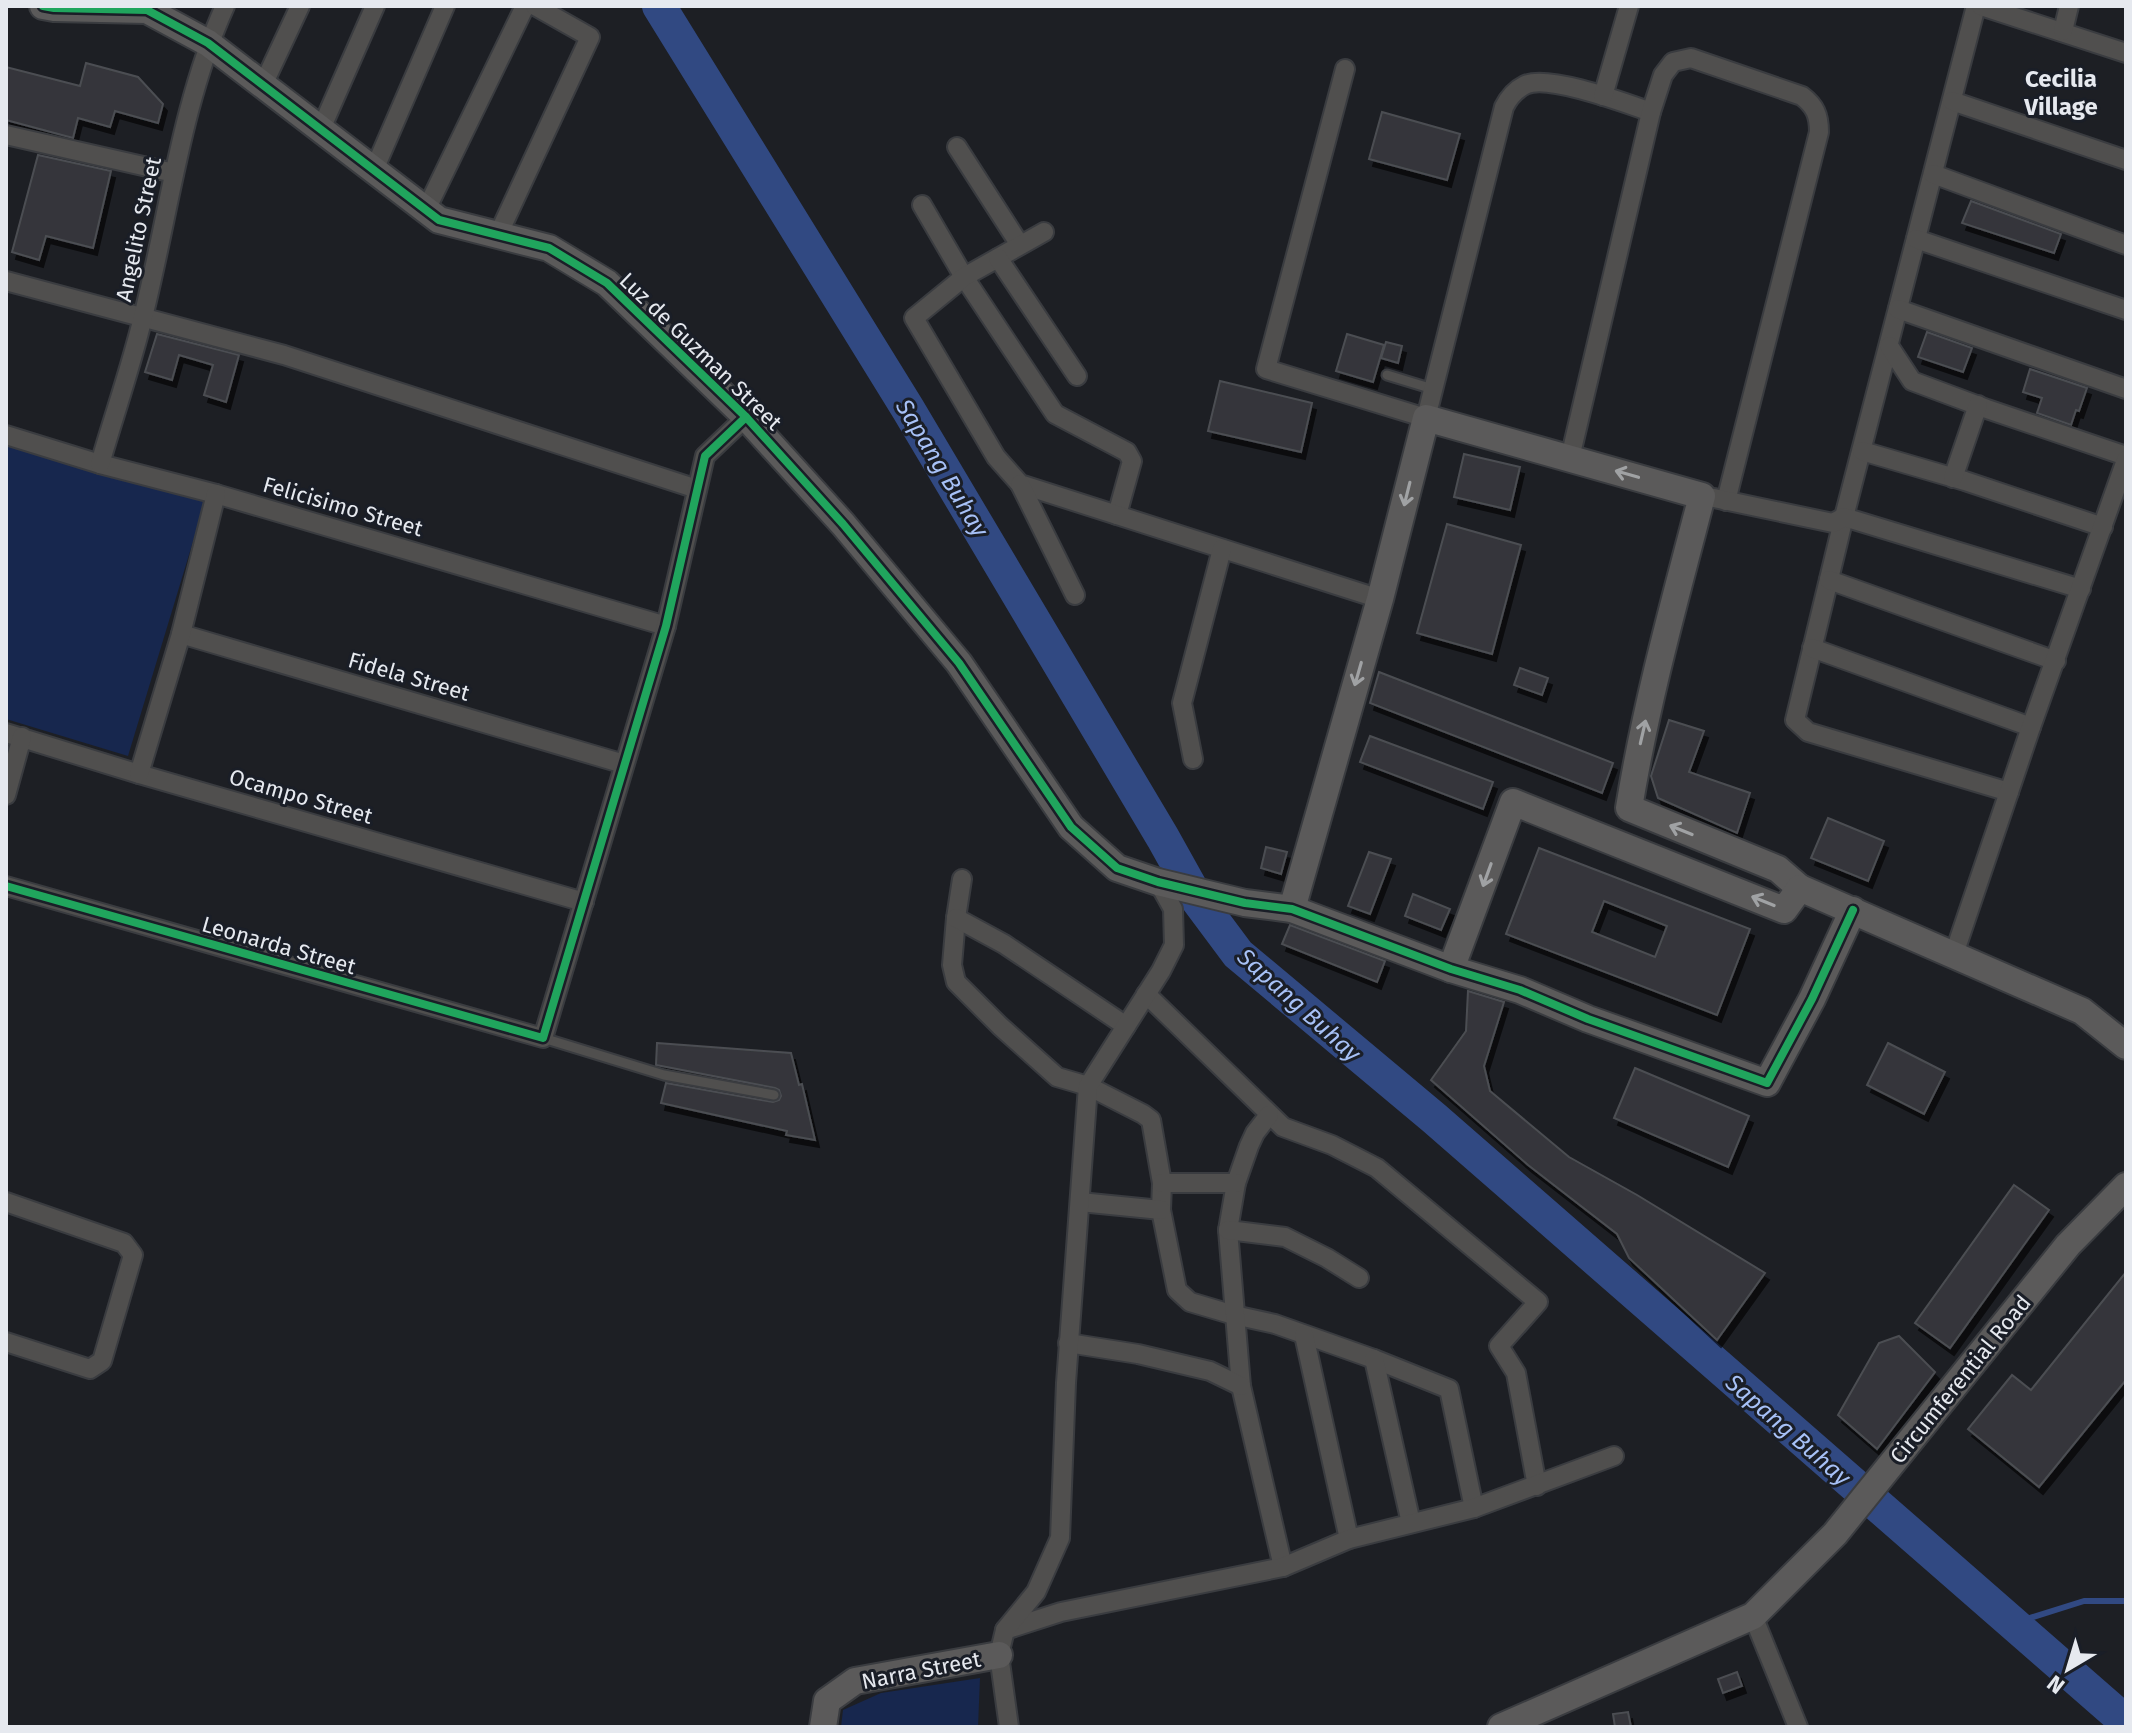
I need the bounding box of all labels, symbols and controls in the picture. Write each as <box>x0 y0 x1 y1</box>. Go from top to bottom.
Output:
district label: Cecilia Village <box>2023 65 2098 121</box>
street label: Angelito Street <box>110 154 167 304</box>
street label: Luz de Guzman Street <box>614 267 788 436</box>
water label: Sapang Buhay <box>889 393 995 543</box>
one-way arrow <box>1614 466 1640 481</box>
street label: Felicisimo Street <box>260 471 426 542</box>
one-way arrow <box>1398 480 1413 506</box>
street label: Fidela Street <box>345 646 473 707</box>
one-way arrow <box>1350 660 1365 686</box>
one-way arrow <box>1637 719 1652 745</box>
street label: Ocampo Street <box>226 763 376 830</box>
one-way arrow <box>1669 821 1694 836</box>
one-way arrow <box>1478 862 1493 887</box>
one-way arrow <box>1751 893 1776 908</box>
street label: Leonarda Street <box>199 911 359 980</box>
water label: Sapang Buhay <box>1231 942 1367 1068</box>
street label: Circumferential Road <box>1884 1290 2037 1469</box>
water label: Sapang Buhay <box>1719 1368 1857 1492</box>
north arrow <box>2028 1629 2108 1709</box>
street label: Narra Street <box>859 1646 983 1695</box>
text: N <box>2042 1669 2070 1699</box>

